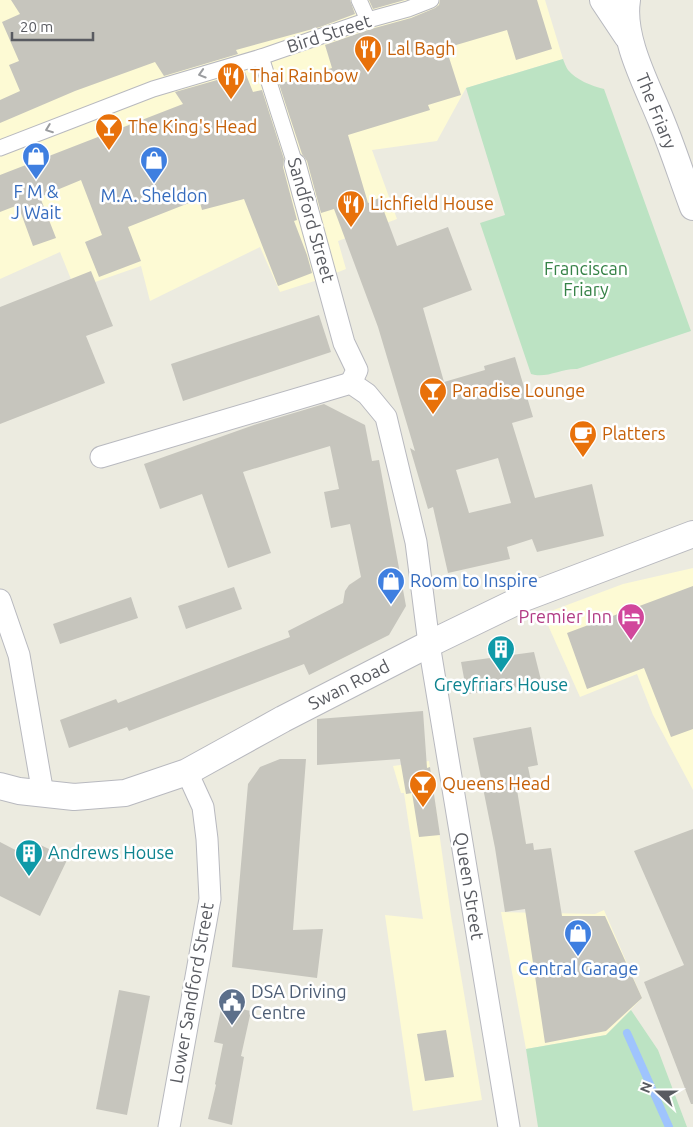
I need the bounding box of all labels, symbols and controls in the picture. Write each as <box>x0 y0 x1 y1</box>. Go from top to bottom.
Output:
scale bar <box>12 10 94 42</box>
street label: Bird Street <box>284 10 373 56</box>
text: 20 m <box>20 18 53 35</box>
restaurant icon: Lal Bagh <box>353 34 383 73</box>
place label: Lal Bagh <box>387 38 456 58</box>
restaurant icon: Thai Rainbow <box>216 61 246 100</box>
place label: Thai Rainbow <box>250 65 358 85</box>
one-way arrow <box>198 69 206 79</box>
street label: The Friary <box>633 70 681 152</box>
bar icon: The King's Head <box>94 112 124 151</box>
place label: The King's Head <box>128 116 257 136</box>
one-way arrow <box>45 123 54 134</box>
shop icon: F M & J Wait <box>21 141 51 180</box>
shop icon: M.A. Sheldon <box>139 145 169 184</box>
street label: Sandford Street <box>285 155 339 284</box>
place label: F M & J Wait <box>11 181 61 222</box>
place label: M.A. Sheldon <box>101 185 207 205</box>
restaurant icon: Lichfield House <box>336 189 366 228</box>
place label: Lichfield House <box>370 193 494 213</box>
park label: Franciscan Friary <box>544 258 628 299</box>
bar icon: Paradise Lounge <box>418 376 448 415</box>
place label: Paradise Lounge <box>452 380 585 400</box>
cafe icon: Platters <box>568 419 598 458</box>
place label: Platters <box>602 423 666 443</box>
shop icon: Room to Inspire <box>376 566 406 605</box>
place label: Room to Inspire <box>410 570 538 590</box>
hotel icon: Premier Inn <box>616 602 646 641</box>
place label: Premier Inn <box>519 606 612 626</box>
building icon: Greyfriars House <box>486 634 516 673</box>
street label: Swan Road <box>305 655 393 713</box>
place label: Greyfriars House <box>434 674 568 694</box>
bar icon: Queens Head <box>408 769 438 808</box>
place label: Queens Head <box>442 773 551 794</box>
street label: Queen Street <box>451 831 488 941</box>
building icon: Andrews House <box>14 838 44 877</box>
place label: Andrews House <box>48 842 174 862</box>
street label: Lower Sandford Street <box>165 901 217 1085</box>
shop icon: Central Garage <box>563 918 593 957</box>
place label: Central Garage <box>518 958 638 978</box>
place label: DSA Driving Centre <box>251 981 347 1022</box>
public building icon: DSA Driving Centre <box>217 987 247 1026</box>
north arrow <box>633 1067 683 1117</box>
text: N <box>637 1080 655 1095</box>

